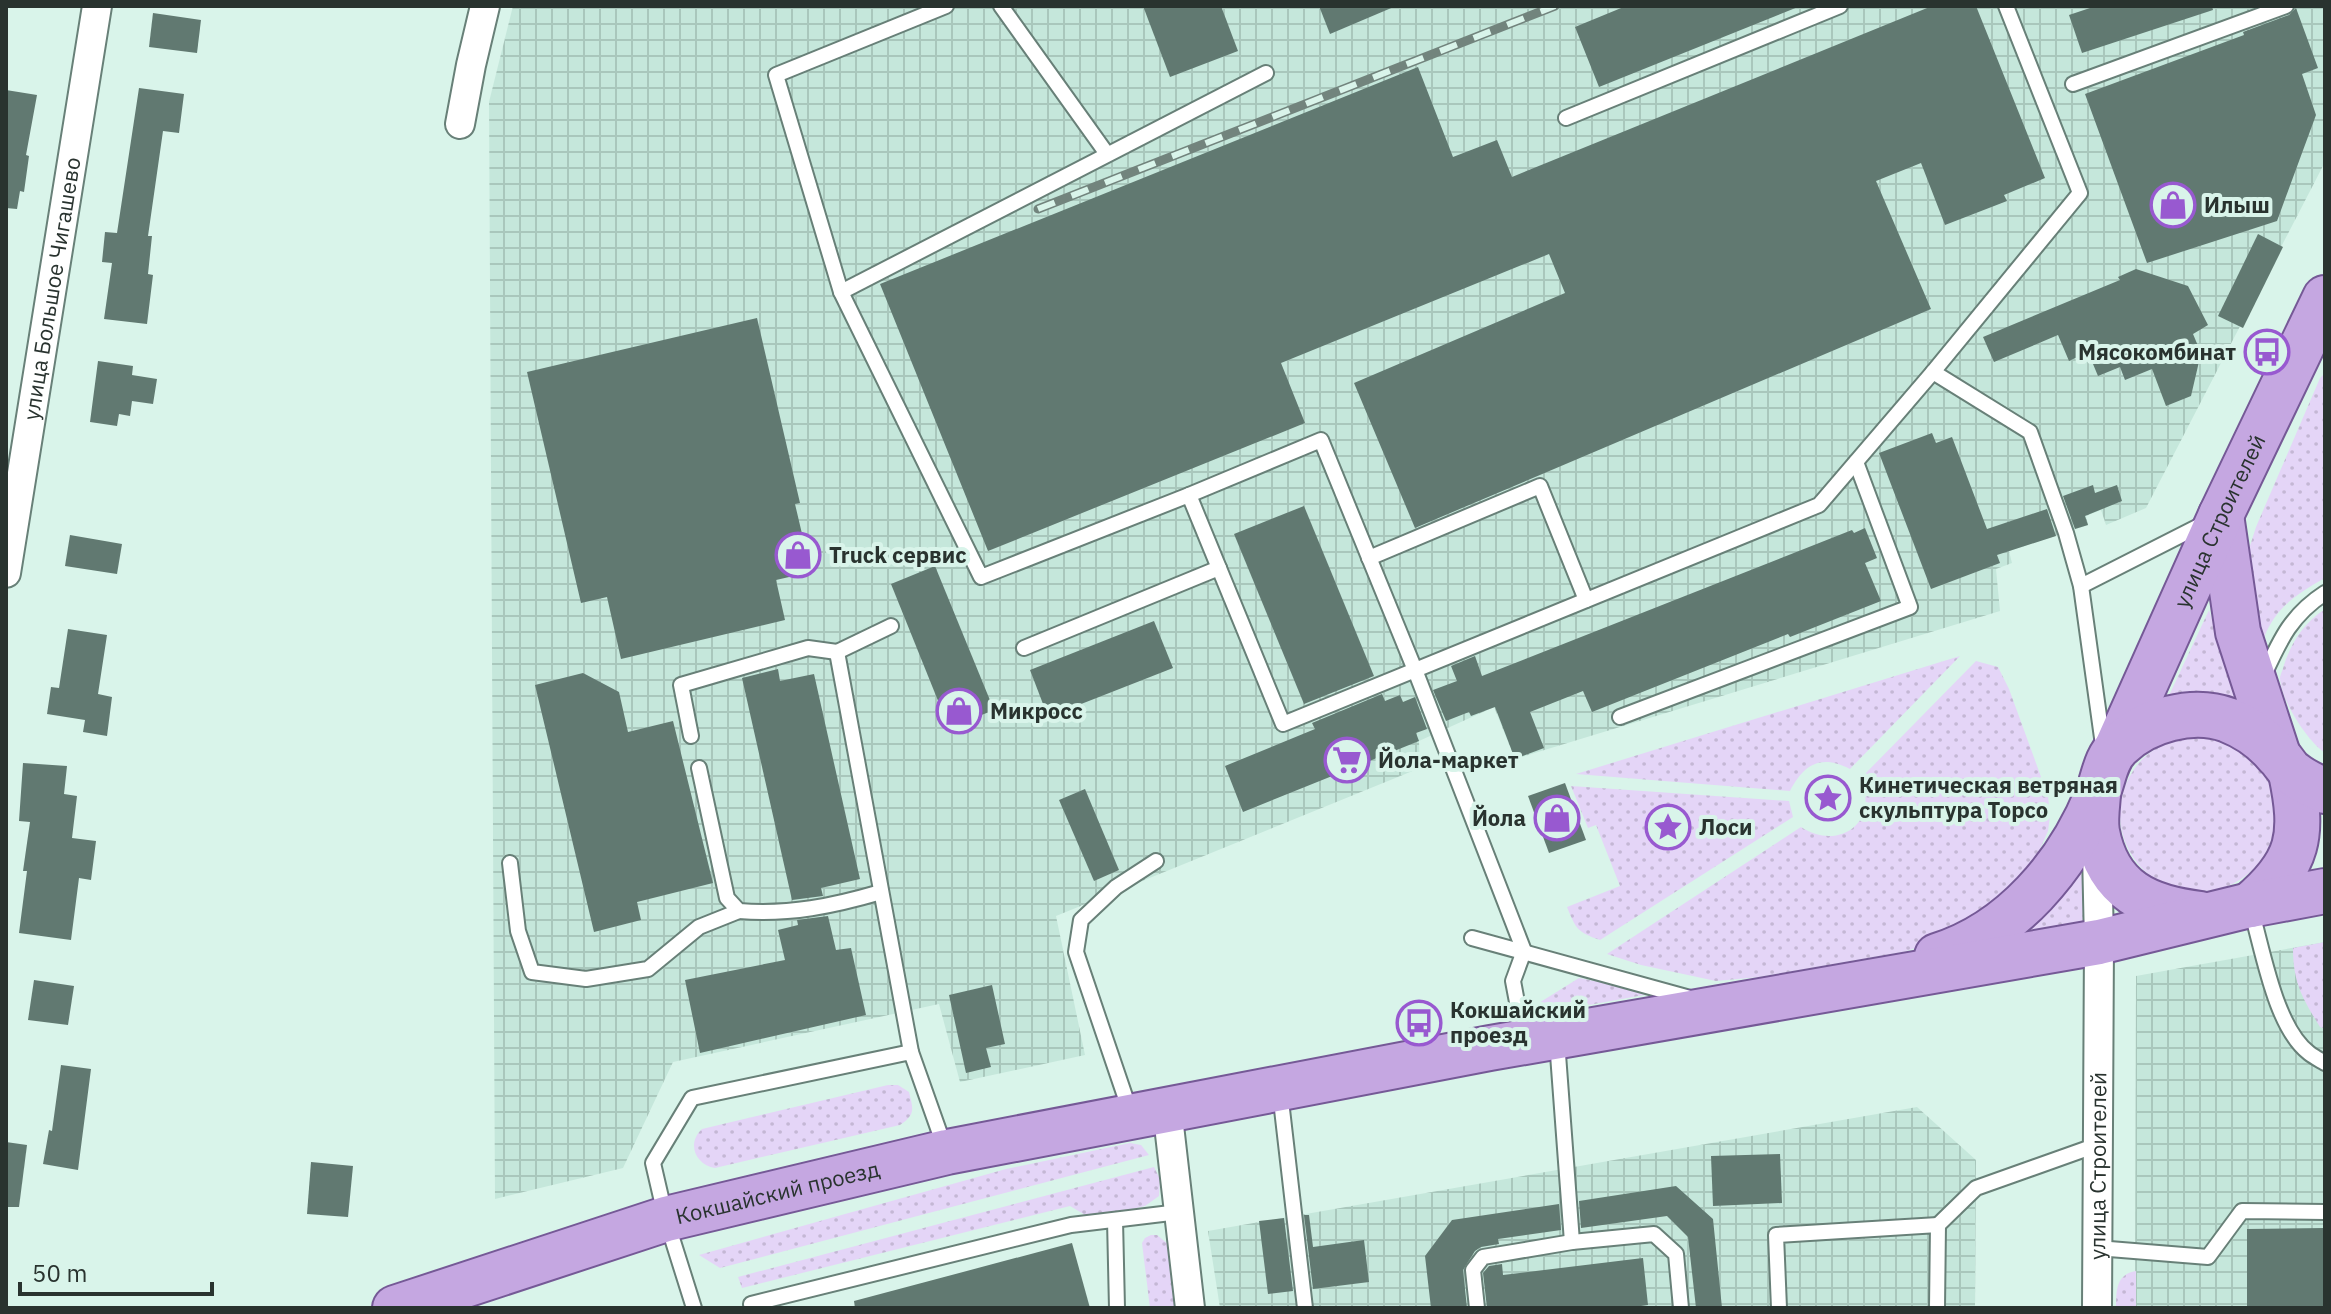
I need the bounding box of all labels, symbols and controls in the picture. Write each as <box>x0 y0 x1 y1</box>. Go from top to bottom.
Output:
street label: улица Большое Чигашево <box>16 155 87 422</box>
shop icon: Илыш <box>2149 181 2197 229</box>
place label: Илыш <box>2204 190 2270 219</box>
bus stop icon: Мясокомбинат <box>2243 328 2291 376</box>
place label: Мясокомбинат <box>2078 337 2236 366</box>
street label: улица Строителей <box>2166 429 2272 612</box>
shop icon: Truck сервис <box>774 531 822 579</box>
place label: Truck сервис <box>829 540 967 569</box>
shop icon: Микросс <box>935 687 983 735</box>
place label: Микросс <box>990 696 1083 725</box>
supermarket icon: Йола-маркет <box>1323 736 1371 784</box>
place label: Йола-маркет <box>1378 745 1519 774</box>
place label: Кинетическая ветряная скульптура Торсо <box>1859 770 2118 824</box>
place icon: Кинетическая ветряная скульптура Торсо <box>1804 774 1852 822</box>
shop icon: Йола <box>1533 794 1581 842</box>
place label: Йола <box>1472 803 1526 832</box>
place icon: Лоси <box>1644 803 1692 851</box>
place label: Лоси <box>1699 812 1753 841</box>
place label: Кокшайский проезд <box>1450 995 1586 1049</box>
bus stop icon: Кокшайский проезд <box>1395 999 1443 1047</box>
street label: улица Строителей <box>2082 1072 2112 1260</box>
street label: Кокшайский проезд <box>673 1154 882 1230</box>
scale bar <box>20 1246 212 1296</box>
text: 50 m <box>32 1257 87 1289</box>

